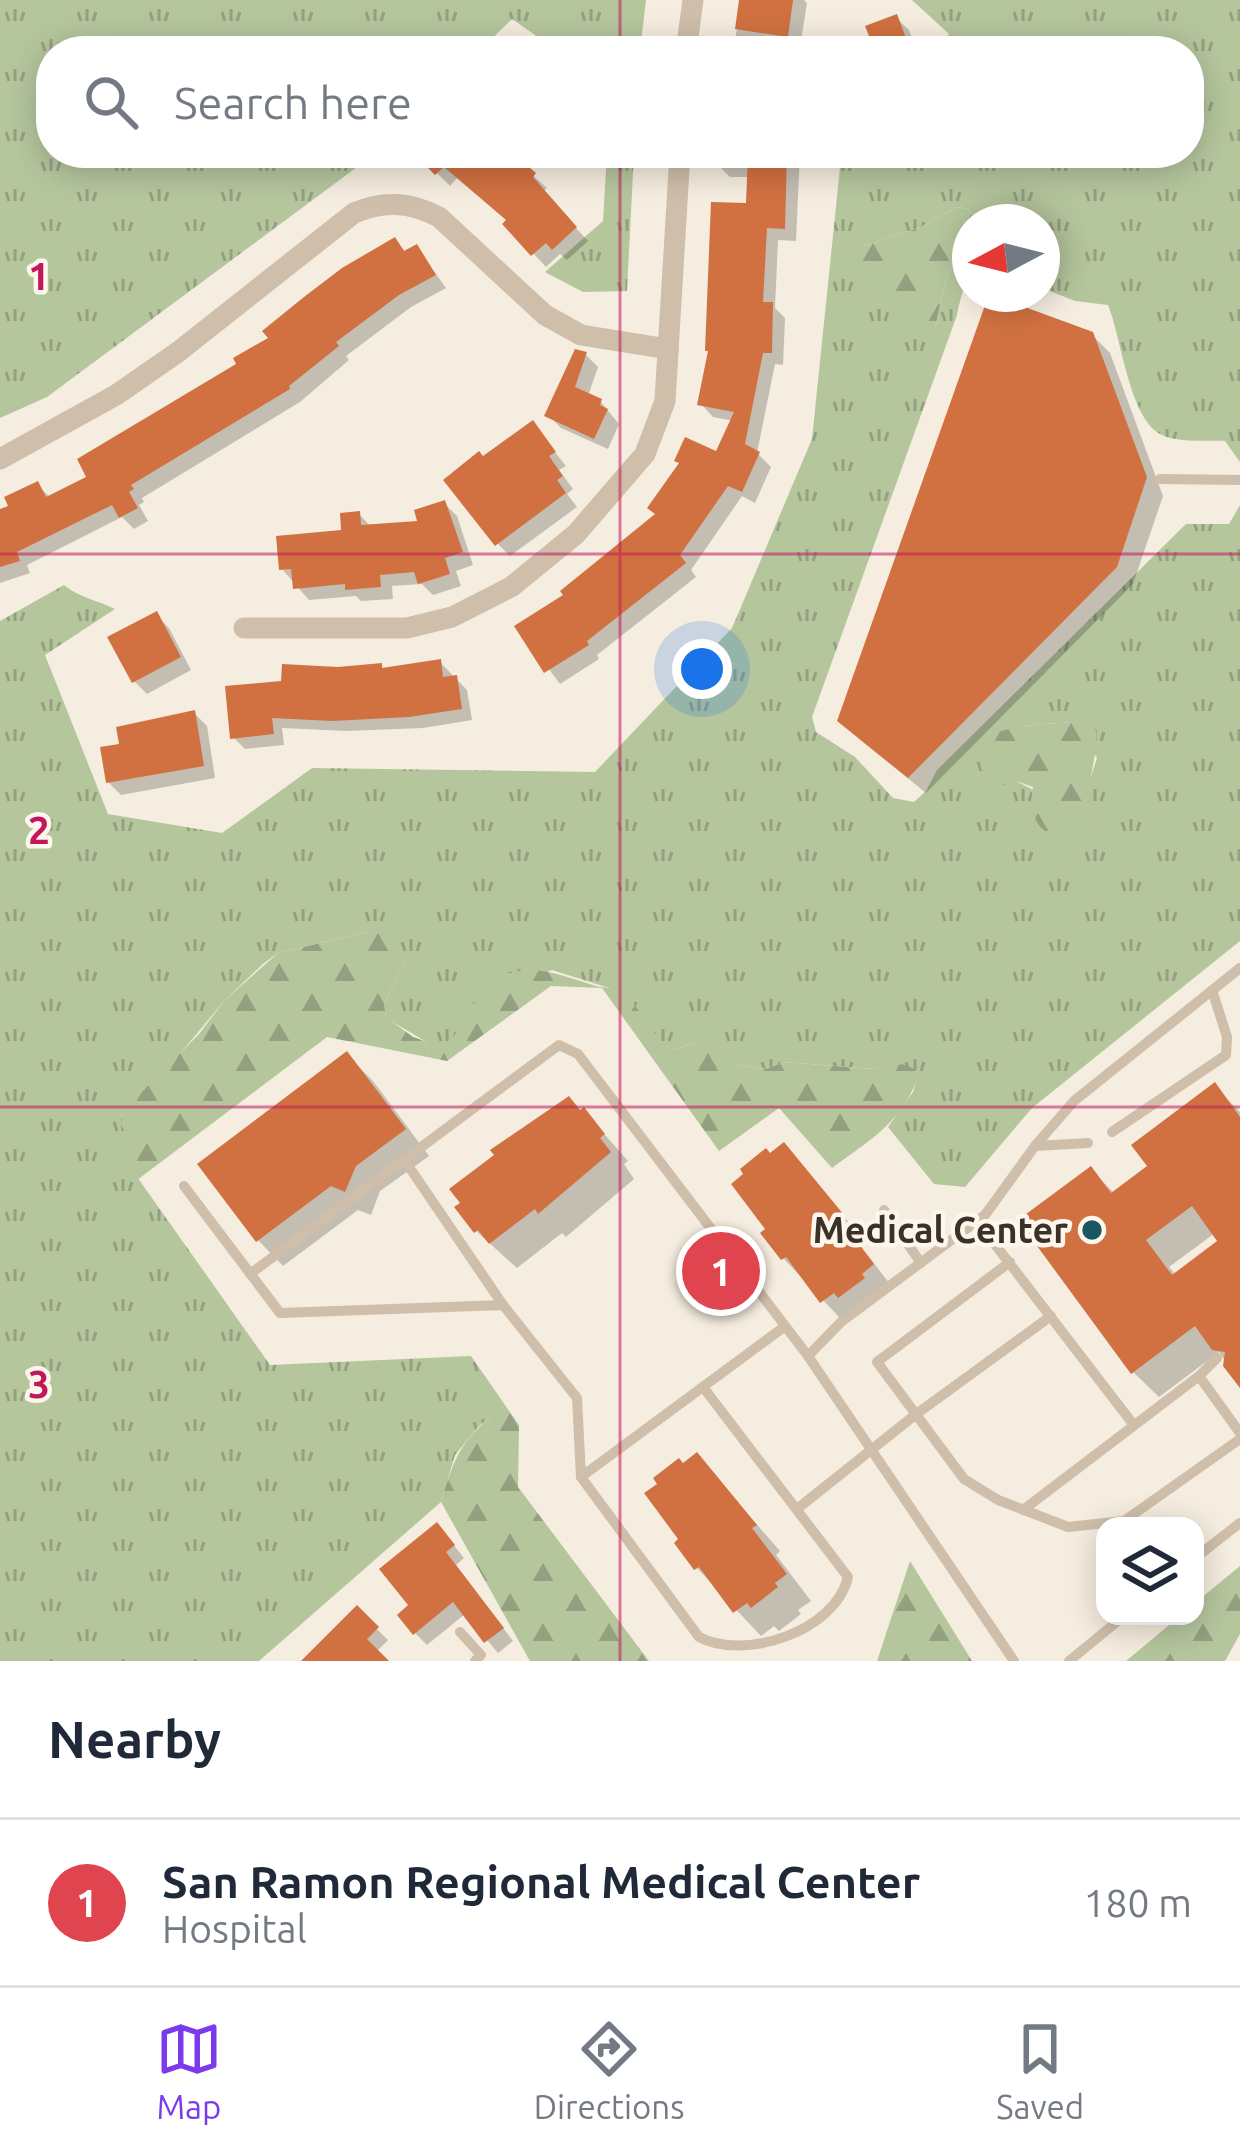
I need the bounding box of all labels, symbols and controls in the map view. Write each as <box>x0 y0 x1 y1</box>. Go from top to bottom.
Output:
search box <box>36 36 1204 168</box>
icon: search <box>78 69 144 135</box>
text: Search here <box>174 77 412 128</box>
north arrow <box>952 204 1060 312</box>
text: 1 <box>28 254 50 297</box>
your location <box>672 639 732 699</box>
text: 2 <box>28 808 50 851</box>
place label: Medical Center <box>813 1209 1068 1250</box>
marker: Medical Center <box>1079 1217 1105 1243</box>
pin: 1 <box>682 1226 760 1316</box>
text: 3 <box>28 1362 50 1405</box>
map controls <box>1096 1517 1204 1625</box>
button: layers <box>1096 1517 1204 1625</box>
text: Nearby <box>48 1710 221 1768</box>
text: San Ramon Regional Medical Center <box>162 1856 920 1907</box>
text: 1 <box>76 1881 98 1924</box>
text: 180 m <box>1083 1881 1192 1924</box>
text: Hospital <box>162 1907 307 1950</box>
tab: Map <box>156 2016 222 2125</box>
tab: Directions <box>534 2016 684 2125</box>
tab: Saved <box>996 2016 1084 2125</box>

